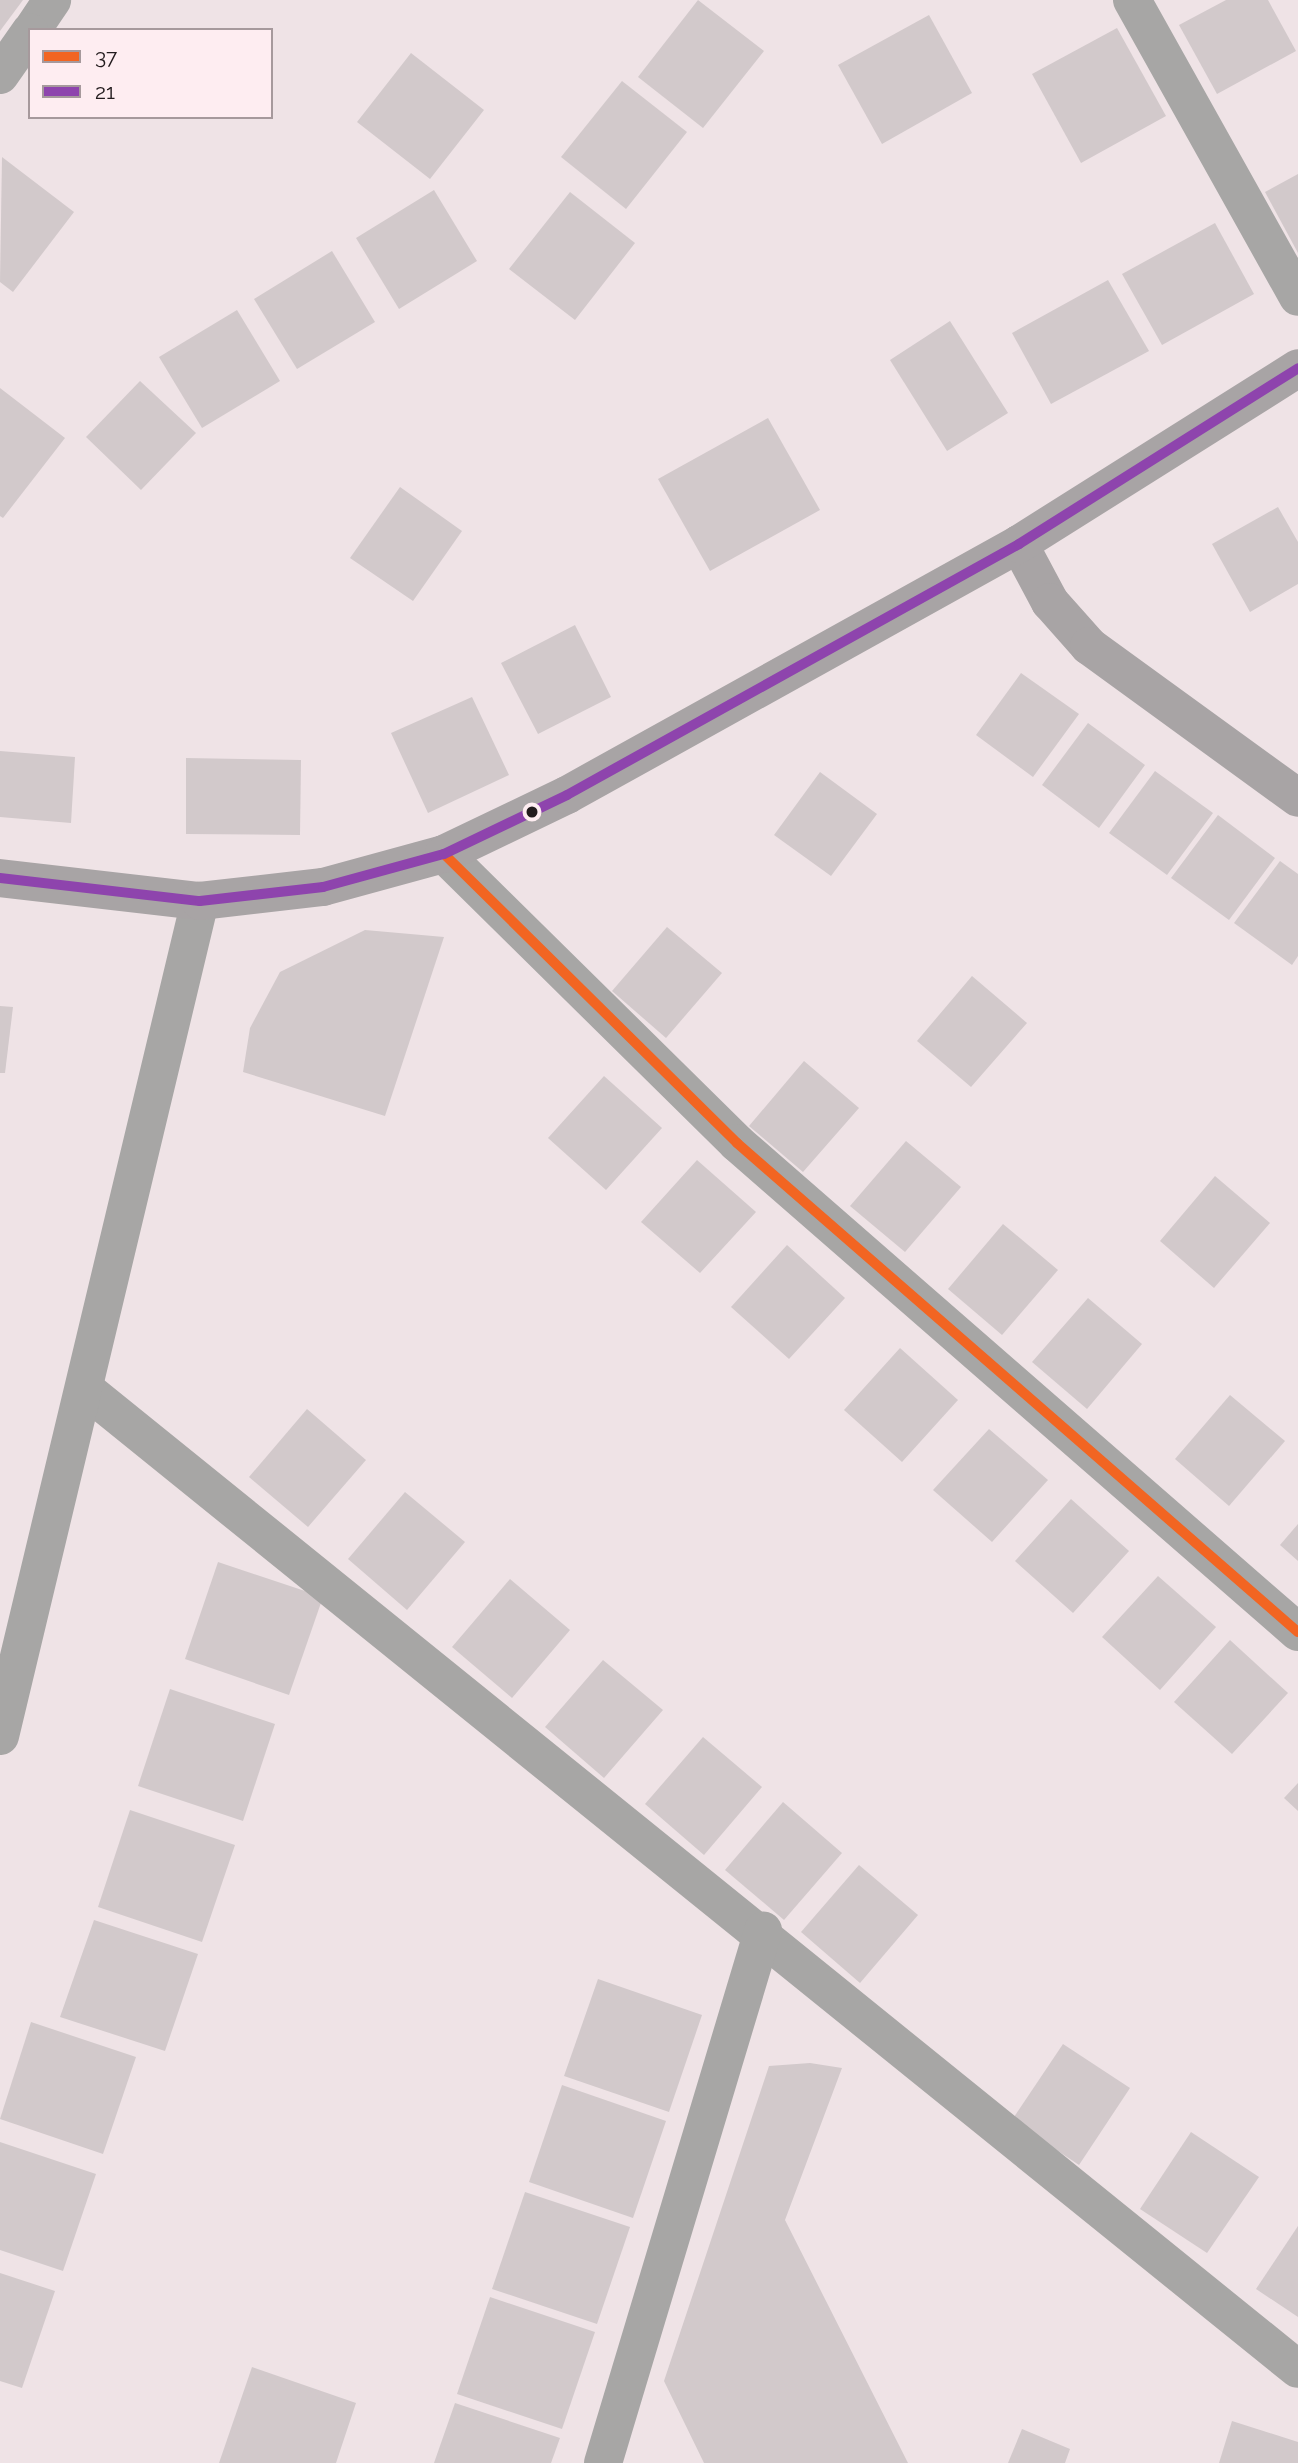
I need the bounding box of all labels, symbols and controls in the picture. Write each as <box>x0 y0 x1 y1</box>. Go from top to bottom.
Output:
legend <box>28 28 273 119</box>
text: 37 <box>95 44 117 69</box>
text: 21 <box>95 79 115 104</box>
unlabelled marker <box>525 805 539 819</box>

